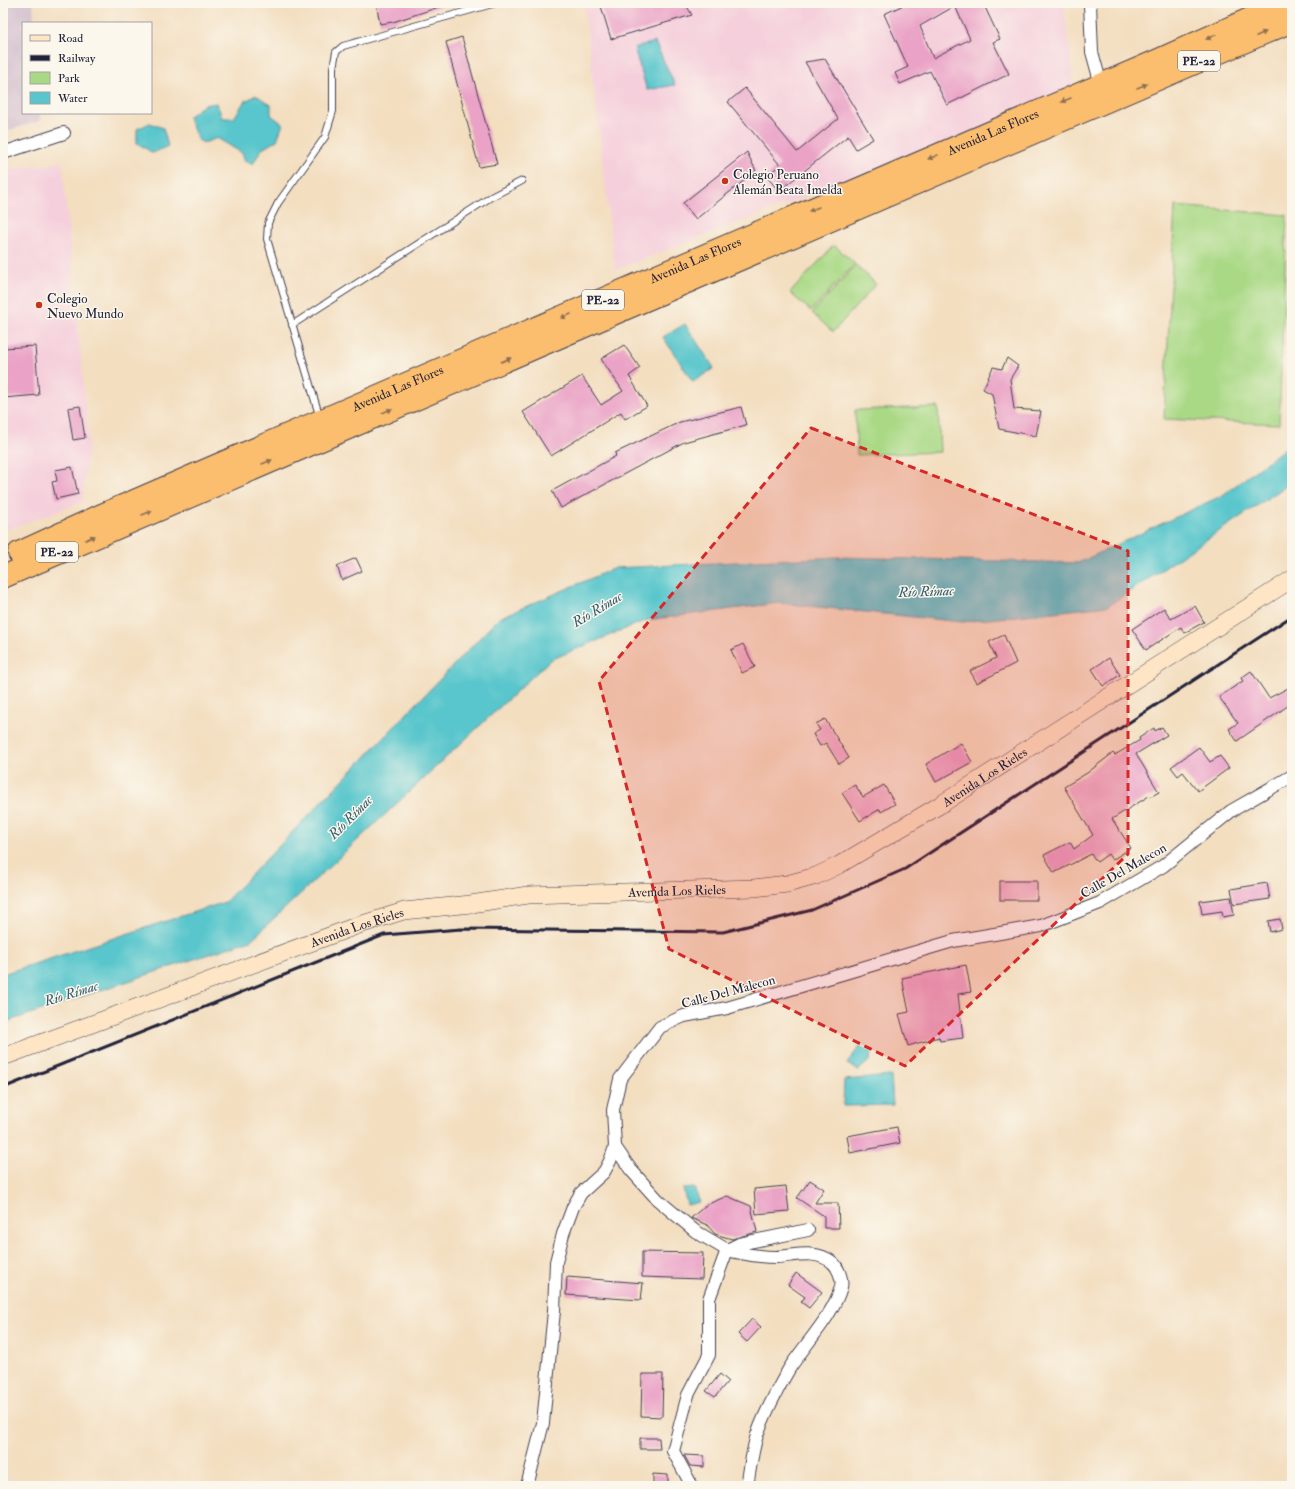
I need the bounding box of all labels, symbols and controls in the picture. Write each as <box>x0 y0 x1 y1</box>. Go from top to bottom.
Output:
legend <box>22 22 152 114</box>
text: Road <box>58 31 83 46</box>
one-way arrow <box>1255 31 1267 37</box>
one-way arrow <box>1205 33 1217 40</box>
text: Railway <box>58 51 96 66</box>
road number: PE-22 <box>1178 51 1220 71</box>
text: Park <box>58 71 80 86</box>
one-way arrow <box>1136 83 1147 89</box>
text: Water <box>57 91 88 106</box>
one-way arrow <box>1059 98 1071 104</box>
street label: Avenida Las Flores <box>944 105 1042 159</box>
one-way arrow <box>927 155 939 161</box>
place label: Colegio Peruano Alemán Beata Imelda <box>732 167 843 198</box>
marker: Colegio Peruano Alemán Beata Imelda <box>720 176 730 186</box>
one-way arrow <box>809 206 820 212</box>
street label: Avenida Las Flores <box>646 234 744 288</box>
road number: PE-22 <box>582 290 624 310</box>
place label: Colegio Nuevo Mundo <box>47 291 123 322</box>
marker: Colegio Nuevo Mundo <box>34 300 44 310</box>
one-way arrow <box>561 313 572 319</box>
one-way arrow <box>500 356 512 363</box>
street label: Avenida Las Flores <box>349 362 446 416</box>
one-way arrow <box>381 408 392 414</box>
one-way arrow <box>262 459 273 465</box>
one-way arrow <box>142 510 153 516</box>
one-way arrow <box>84 535 95 541</box>
road number: PE-22 <box>36 542 78 562</box>
water label: Río Rímac <box>897 582 955 601</box>
water label: Río Rímac <box>568 588 626 631</box>
street label: Avenida Los Rieles <box>939 744 1031 811</box>
water label: Río Rímac <box>324 791 376 844</box>
street label: Calle Del Malecon <box>1078 840 1169 902</box>
street label: Avenida Los Rieles <box>627 882 727 901</box>
street label: Avenida Los Rieles <box>307 904 406 952</box>
street label: Calle Del Malecon <box>680 972 777 1012</box>
water label: Río Rímac <box>41 977 101 1010</box>

